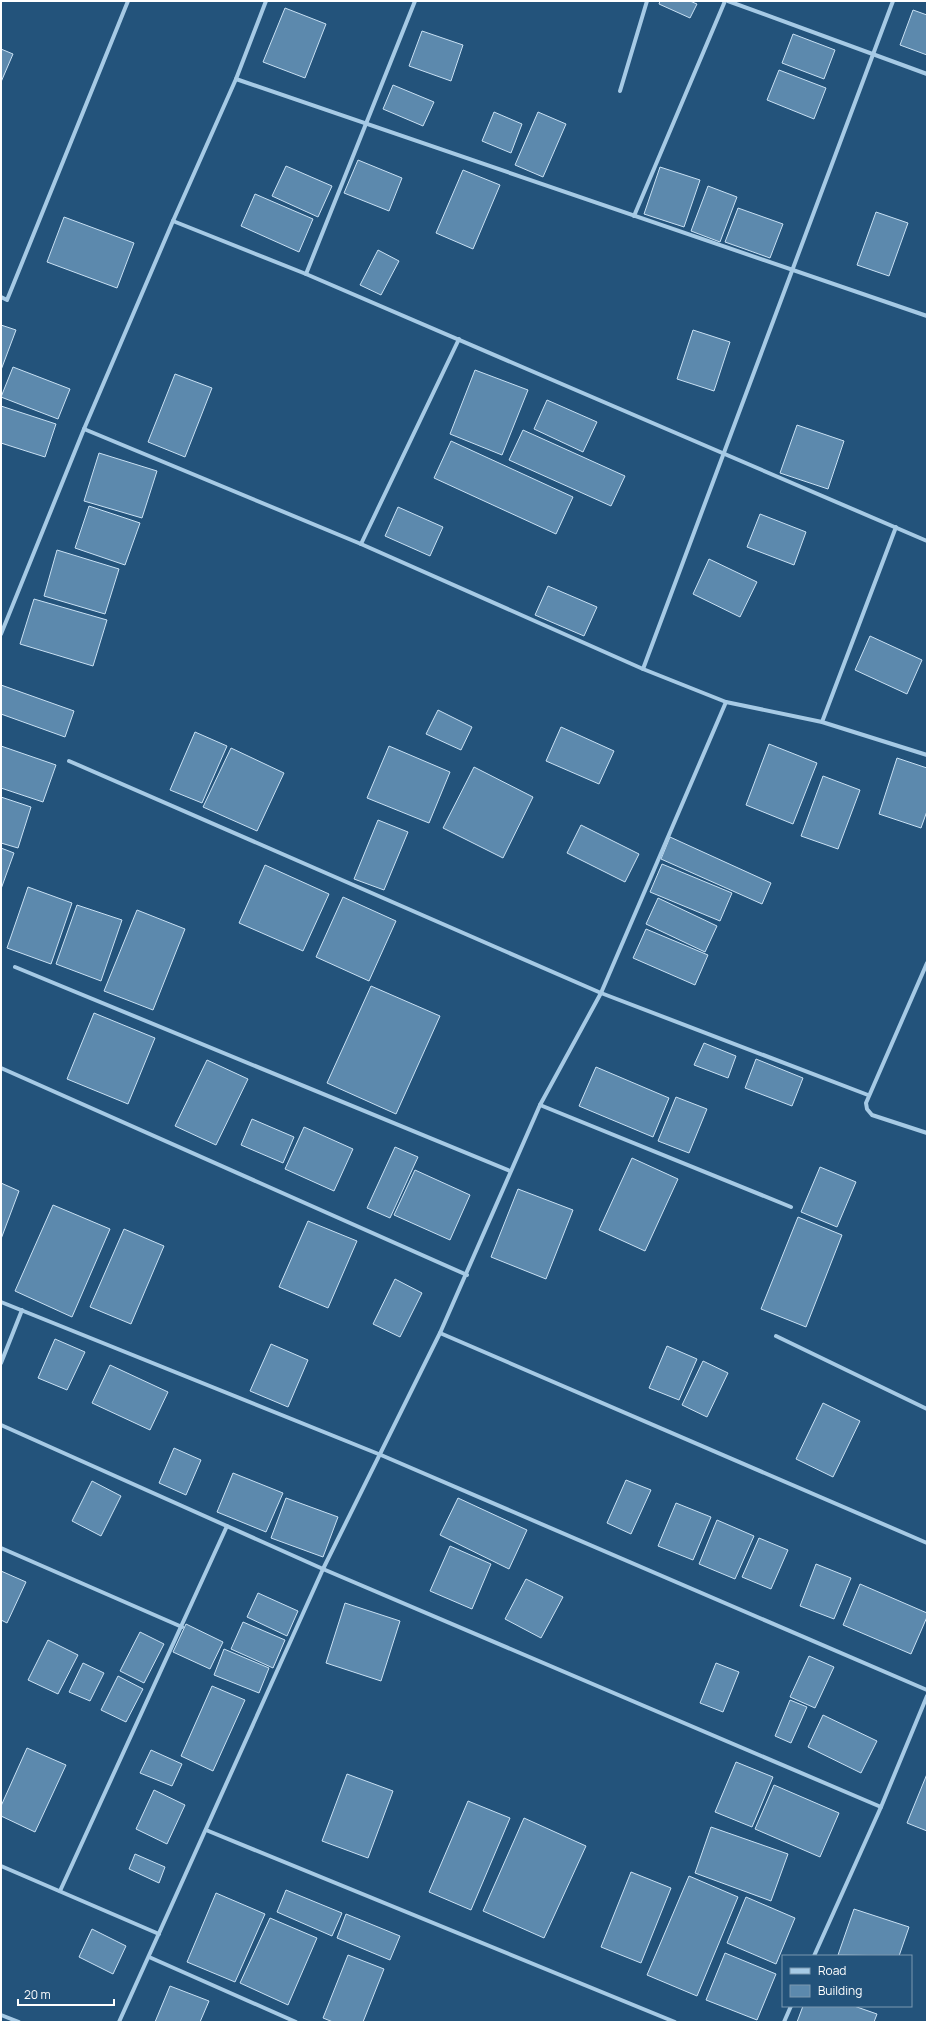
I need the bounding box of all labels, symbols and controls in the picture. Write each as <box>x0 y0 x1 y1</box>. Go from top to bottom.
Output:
legend <box>782 1955 912 2007</box>
text: Road <box>818 1962 846 1979</box>
scale bar <box>18 1981 114 2007</box>
text: Building <box>818 1982 862 1999</box>
text: 20 m <box>24 1986 51 2003</box>

